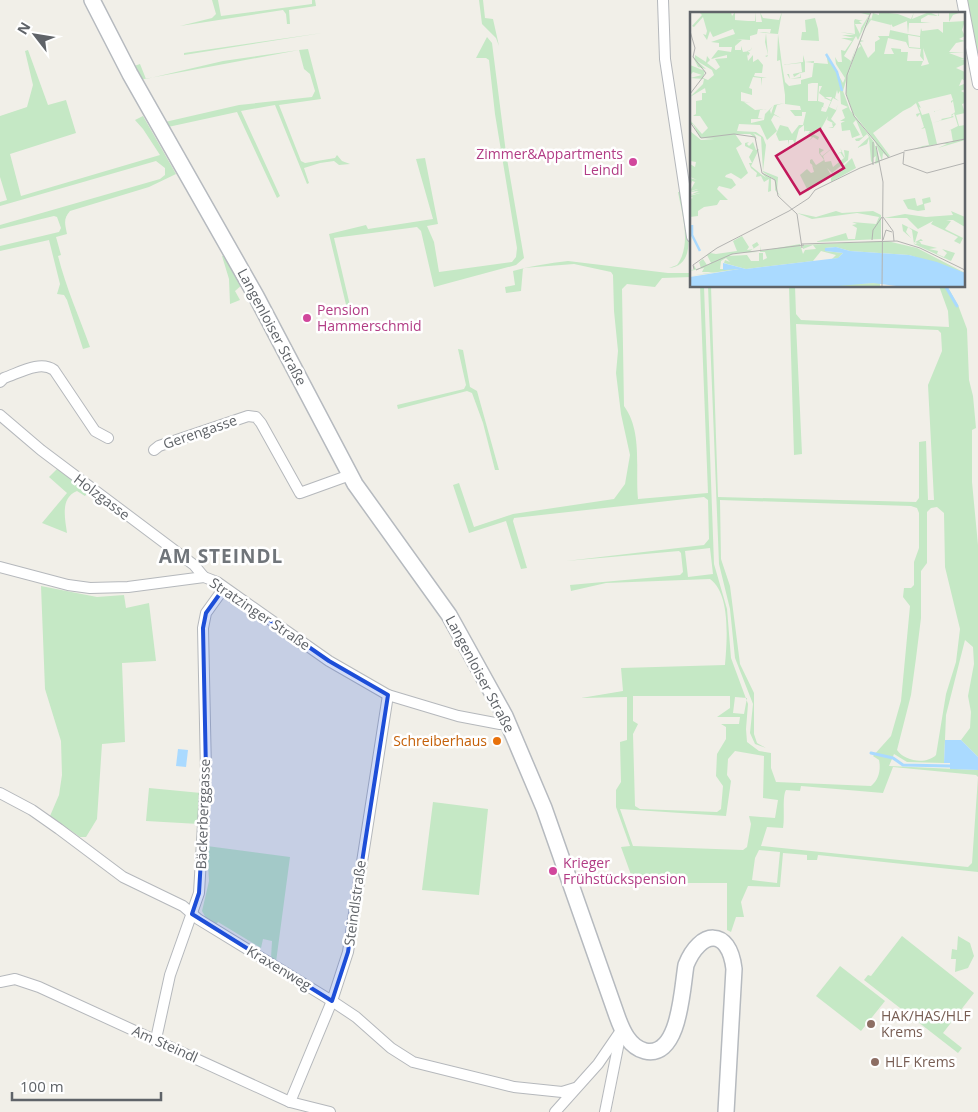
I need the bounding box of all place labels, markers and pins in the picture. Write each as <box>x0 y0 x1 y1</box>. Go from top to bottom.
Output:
place label: Zimmer&Appartments Leindl <box>476 144 623 179</box>
marker: Zimmer&Appartments Leindl <box>627 156 639 168</box>
place label: Pension Hammerschmid <box>317 300 422 335</box>
marker: Pension Hammerschmid <box>301 312 313 324</box>
place label: Schreiberhaus <box>393 731 487 750</box>
marker: Schreiberhaus <box>491 735 503 747</box>
place label: Krieger Frühstückspension <box>563 853 686 888</box>
marker: Krieger Frühstückspension <box>547 865 559 877</box>
place label: HAK/HAS/HLF Krems <box>881 1006 971 1041</box>
marker: HAK/HAS/HLF Krems <box>865 1018 877 1030</box>
place label: HLF Krems <box>885 1052 956 1071</box>
marker: HLF Krems <box>869 1056 881 1068</box>

